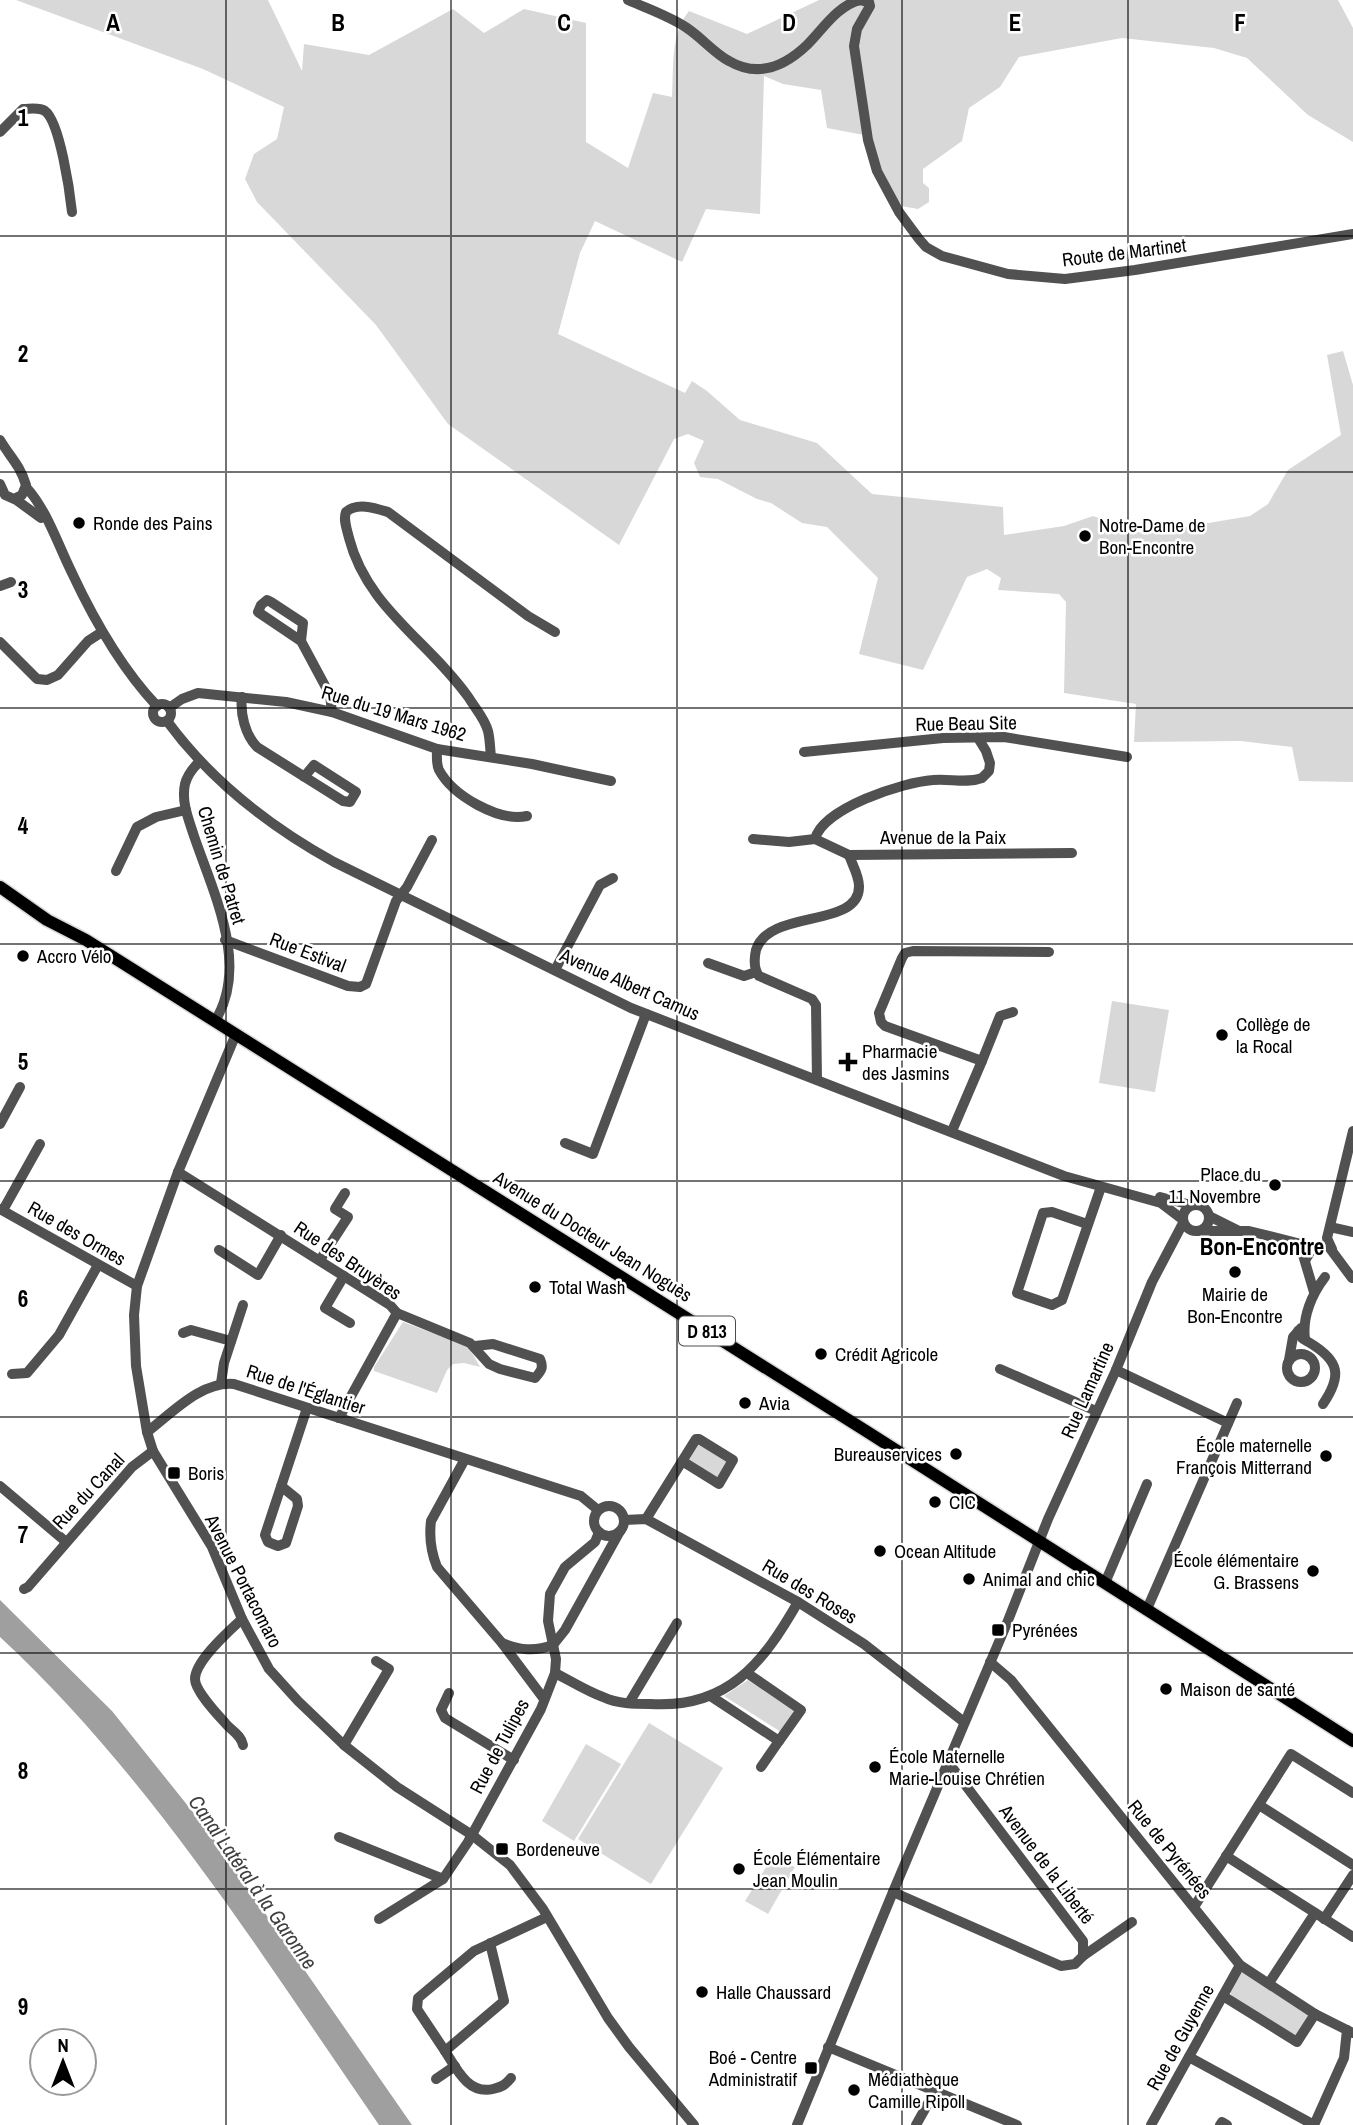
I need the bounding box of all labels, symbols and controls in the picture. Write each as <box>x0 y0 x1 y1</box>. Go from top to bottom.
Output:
text: A <box>106 7 120 38</box>
text: B <box>331 7 345 38</box>
text: C <box>557 7 571 38</box>
text: D <box>782 7 796 38</box>
text: E <box>1009 7 1021 38</box>
text: F <box>1234 7 1246 38</box>
text: 1 <box>18 102 29 133</box>
street label: Route de Martinet <box>1061 231 1188 273</box>
text: 2 <box>18 338 28 369</box>
place label: Ronde des Pains <box>93 510 213 536</box>
place label: Notre-Dame de Bon-Encontre <box>1099 512 1206 560</box>
marker: Ronde des Pains <box>71 515 87 531</box>
marker: Notre-Dame de Bon-Encontre <box>1077 528 1093 544</box>
text: 3 <box>18 574 28 605</box>
street label: Rue du 19 Mars 1962 <box>319 679 469 747</box>
street label: Rue Beau Site <box>915 709 1017 737</box>
street label: Chemin de Patret <box>192 803 252 928</box>
text: 4 <box>18 810 29 841</box>
street label: Avenue de la Paix <box>879 824 1006 850</box>
street label: Rue Estival <box>266 926 350 978</box>
street label: Avenue Albert Camus <box>555 941 704 1027</box>
place label: Accro Vélo <box>36 943 111 969</box>
marker: Accro Vélo <box>15 948 31 964</box>
place label: Collège de la Rocal <box>1236 1011 1310 1059</box>
marker: Collège de la Rocal <box>1214 1027 1230 1043</box>
place label: Pharmacie des Jasmins <box>862 1038 950 1086</box>
text: 5 <box>18 1046 28 1077</box>
marker: Pharmacie des Jasmins <box>840 1054 856 1070</box>
place label: Place du 11 Novembre <box>1169 1161 1261 1209</box>
street label: Avenue du Docteur Jean Noguès <box>488 1164 697 1308</box>
marker: Place du 11 Novembre <box>1267 1177 1283 1193</box>
street label: Rue des Ormes <box>23 1194 131 1272</box>
street label: Rue des Bruyères <box>289 1214 407 1306</box>
district label: Bon-Encontre <box>1200 1231 1324 1262</box>
marker: Mairie de Bon-Encontre <box>1227 1264 1243 1280</box>
place label: Total Wash <box>549 1274 626 1300</box>
marker: Total Wash <box>527 1279 543 1295</box>
place label: Mairie de Bon-Encontre <box>1187 1281 1283 1329</box>
text: 6 <box>18 1283 28 1314</box>
road number: D 813 <box>679 1316 735 1346</box>
street label: Rue Lamartine <box>1054 1338 1120 1442</box>
place label: Crédit Agricole <box>835 1341 938 1367</box>
marker: Crédit Agricole <box>813 1346 829 1362</box>
street label: Rue de l'Églantier <box>243 1358 369 1421</box>
place label: Avia <box>758 1390 790 1416</box>
marker: Avia <box>737 1395 753 1411</box>
place label: École maternelle François Mitterrand <box>1176 1432 1312 1480</box>
place label: Bureauservices <box>834 1441 942 1467</box>
marker: Bureauservices <box>948 1446 964 1462</box>
street label: Rue du Canal <box>46 1447 130 1535</box>
marker: École maternelle François Mitterrand <box>1318 1448 1334 1464</box>
place label: Boris <box>188 1460 225 1486</box>
marker: Boris <box>166 1465 182 1481</box>
place label: CIC <box>949 1489 976 1515</box>
marker: CIC <box>927 1494 943 1510</box>
street label: Avenue Portacomaro <box>199 1509 289 1652</box>
text: 7 <box>18 1519 28 1550</box>
place label: Ocean Altitude <box>894 1538 996 1564</box>
marker: Ocean Altitude <box>872 1543 888 1559</box>
place label: École élémentaire G. Brassens <box>1173 1547 1299 1595</box>
street label: Rue des Roses <box>758 1552 863 1630</box>
marker: École élémentaire G. Brassens <box>1305 1563 1321 1579</box>
place label: Animal and chic <box>982 1566 1095 1592</box>
marker: Animal and chic <box>961 1571 977 1587</box>
place label: Pyrénées <box>1012 1617 1078 1643</box>
marker: Pyrénées <box>990 1622 1006 1638</box>
place label: Maison de santé <box>1180 1676 1295 1702</box>
marker: Maison de santé <box>1158 1681 1174 1697</box>
street label: Rue de Tulipes <box>463 1694 535 1798</box>
place label: École Maternelle Marie-Louise Chrétien <box>889 1743 1045 1791</box>
text: 8 <box>18 1755 28 1786</box>
marker: École Maternelle Marie-Louise Chrétien <box>867 1759 883 1775</box>
water label: Canal Latéral à la Garonne <box>182 1789 324 1975</box>
street label: Rue de Pyrénées <box>1122 1794 1218 1904</box>
street label: Avenue de la Liberté <box>993 1798 1101 1929</box>
place label: Bordeneuve <box>516 1836 600 1862</box>
marker: Bordeneuve <box>494 1841 510 1857</box>
place label: École Élémentaire Jean Moulin <box>753 1845 880 1893</box>
marker: École Élémentaire Jean Moulin <box>731 1861 747 1877</box>
place label: Halle Chaussard <box>716 1979 831 2005</box>
street label: Rue de Guyenne <box>1140 1979 1220 2095</box>
marker: Halle Chaussard <box>694 1984 710 2000</box>
text: 9 <box>18 1991 28 2022</box>
north arrow <box>28 2027 98 2097</box>
text: N <box>57 2032 69 2058</box>
place label: Boé - Centre Administratif <box>708 2044 798 2092</box>
marker: Boé - Centre Administratif <box>803 2060 819 2076</box>
place label: Médiathèque Camille Ripoll <box>868 2066 965 2114</box>
marker: Médiathèque Camille Ripoll <box>846 2082 862 2098</box>

